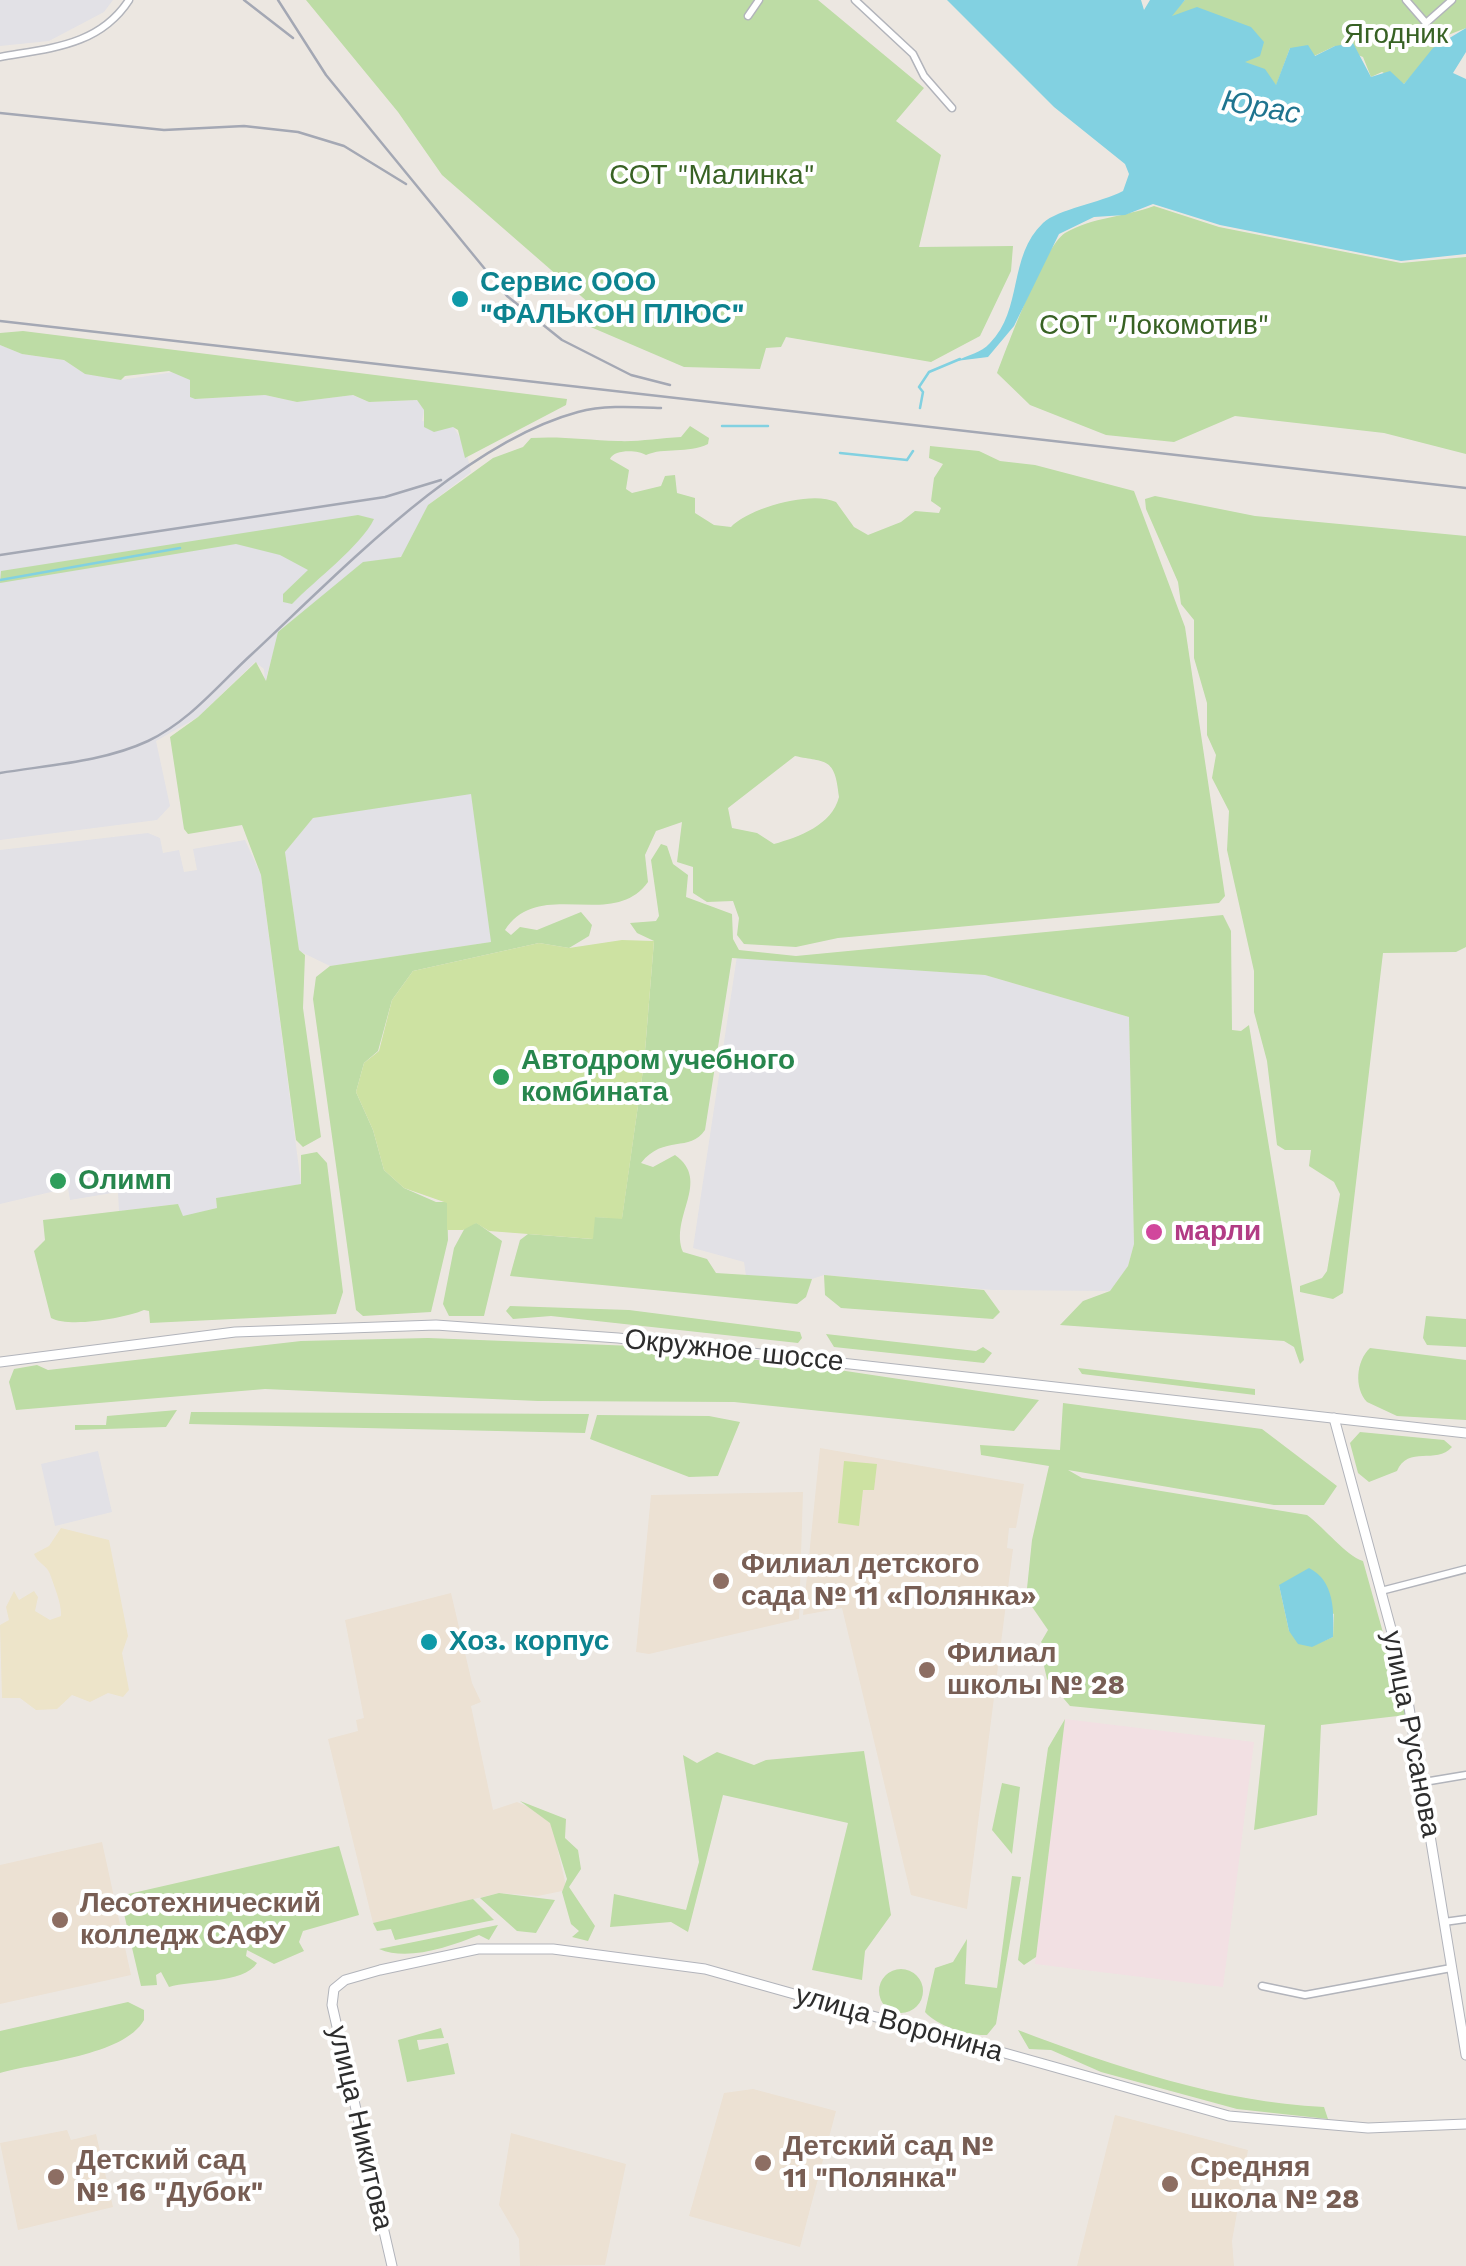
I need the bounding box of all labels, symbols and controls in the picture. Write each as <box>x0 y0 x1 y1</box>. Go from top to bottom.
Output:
park label: Ягодник <box>1344 18 1448 52</box>
water label: Юрас <box>1219 83 1303 133</box>
park label: СОТ "Малинка" <box>609 159 815 193</box>
place label: Сервис ООО "ФАЛЬКОН ПЛЮС" <box>480 266 744 332</box>
marker: Сервис ООО "ФАЛЬКОН ПЛЮС" <box>449 288 471 310</box>
park label: СОТ "Локомотив" <box>1039 309 1269 343</box>
place label: Автодром учебного комбината <box>521 1044 795 1110</box>
marker: Автодром учебного комбината <box>490 1066 512 1088</box>
place label: Олимп <box>78 1164 172 1198</box>
marker: Олимп <box>47 1170 69 1192</box>
place label: марли <box>1174 1215 1261 1249</box>
marker: марли <box>1143 1221 1165 1243</box>
street label: Окружное шоссе <box>623 1323 845 1379</box>
place label: Филиал детского сада № 11 «Полянка» <box>741 1548 1036 1614</box>
marker: Филиал детского сада № 11 «Полянка» <box>710 1570 732 1592</box>
place label: Хоз. корпус <box>449 1625 609 1659</box>
street label: улица Русанова <box>1375 1628 1447 1840</box>
marker: Хоз. корпус <box>418 1631 440 1653</box>
place label: Филиал школы № 28 <box>947 1637 1125 1703</box>
marker: Филиал школы № 28 <box>916 1659 938 1681</box>
place label: Лесотехнический колледж САФУ <box>80 1887 321 1953</box>
marker: Лесотехнический колледж САФУ <box>49 1909 71 1931</box>
street label: улица Воронина <box>791 1978 1007 2070</box>
street label: улица Никитова <box>320 2023 400 2233</box>
place label: Детский сад № 11 "Полянка" <box>783 2130 994 2196</box>
place label: Детский сад № 16 "Дубок" <box>76 2144 263 2210</box>
place label: Средняя школа № 28 <box>1190 2151 1360 2217</box>
marker: Детский сад № 11 "Полянка" <box>752 2152 774 2174</box>
marker: Детский сад № 16 "Дубок" <box>45 2166 67 2188</box>
marker: Средняя школа № 28 <box>1159 2173 1181 2195</box>

